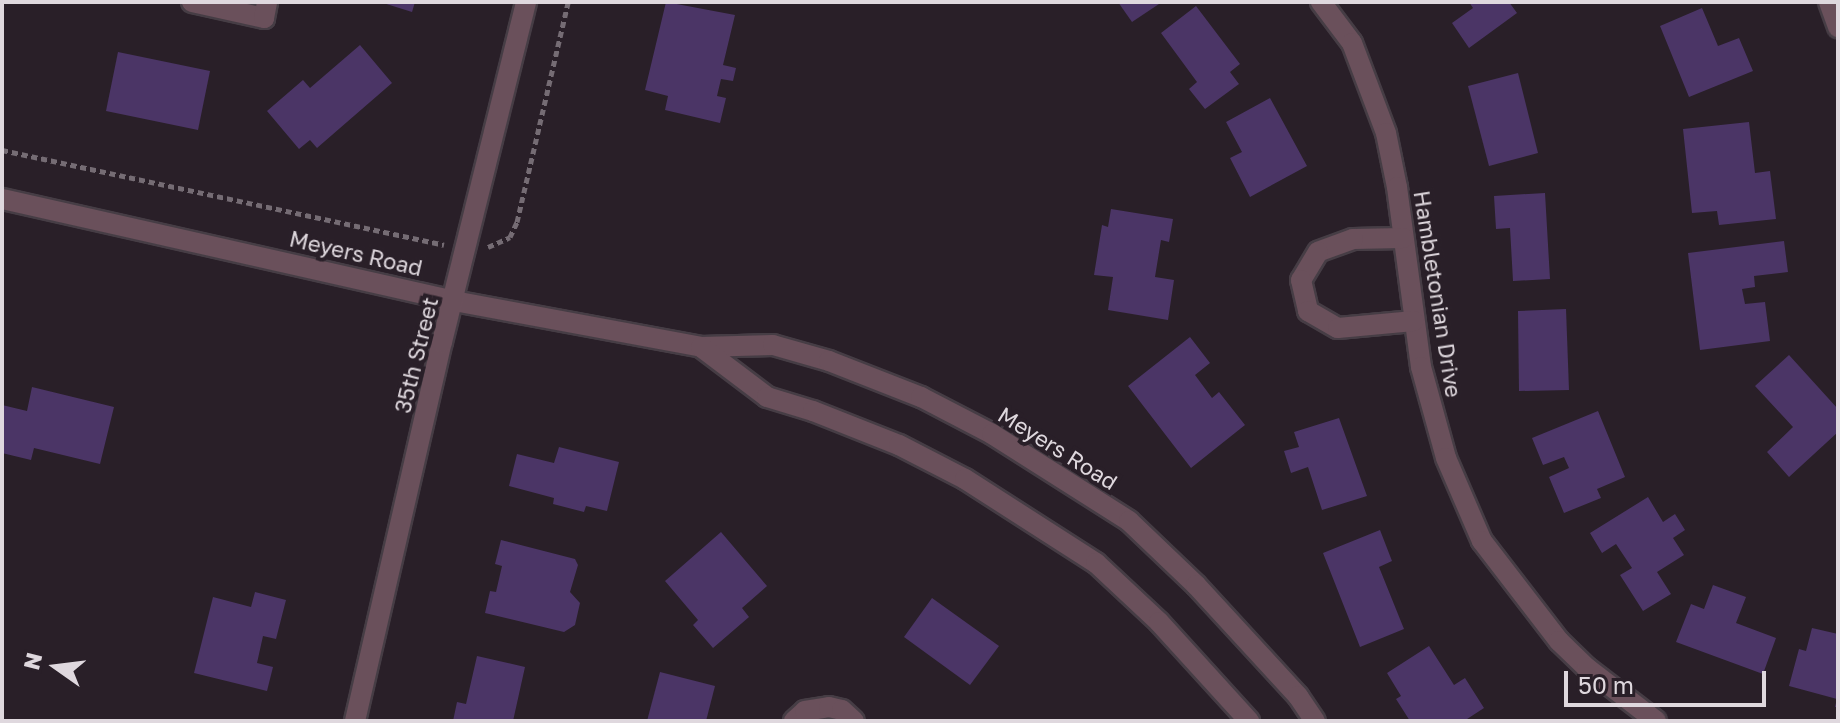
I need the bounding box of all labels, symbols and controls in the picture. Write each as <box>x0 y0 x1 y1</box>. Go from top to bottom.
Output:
street label: Hambletonian Drive <box>1409 189 1467 399</box>
street label: Meyers Road <box>287 225 425 281</box>
street label: 35th Street <box>389 294 443 416</box>
street label: Meyers Road <box>994 401 1122 495</box>
north arrow <box>16 627 96 707</box>
text: N <box>17 650 47 672</box>
scale bar <box>1568 655 1770 705</box>
text: 50 m <box>1578 670 1634 699</box>

